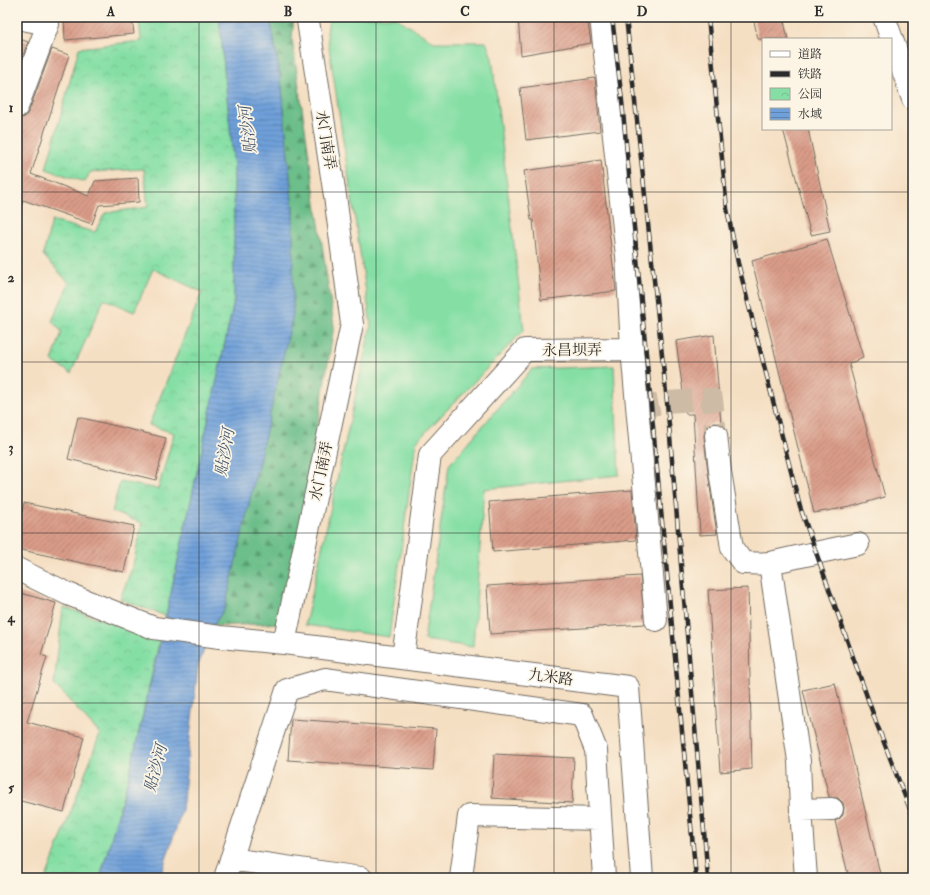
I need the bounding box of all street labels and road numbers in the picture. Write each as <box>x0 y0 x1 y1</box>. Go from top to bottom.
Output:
street label: 水门南弄 <box>311 109 340 171</box>
street label: 永昌坝弄 <box>542 340 602 361</box>
street label: 水门南弄 <box>306 440 337 502</box>
street label: 九米路 <box>527 665 574 690</box>

